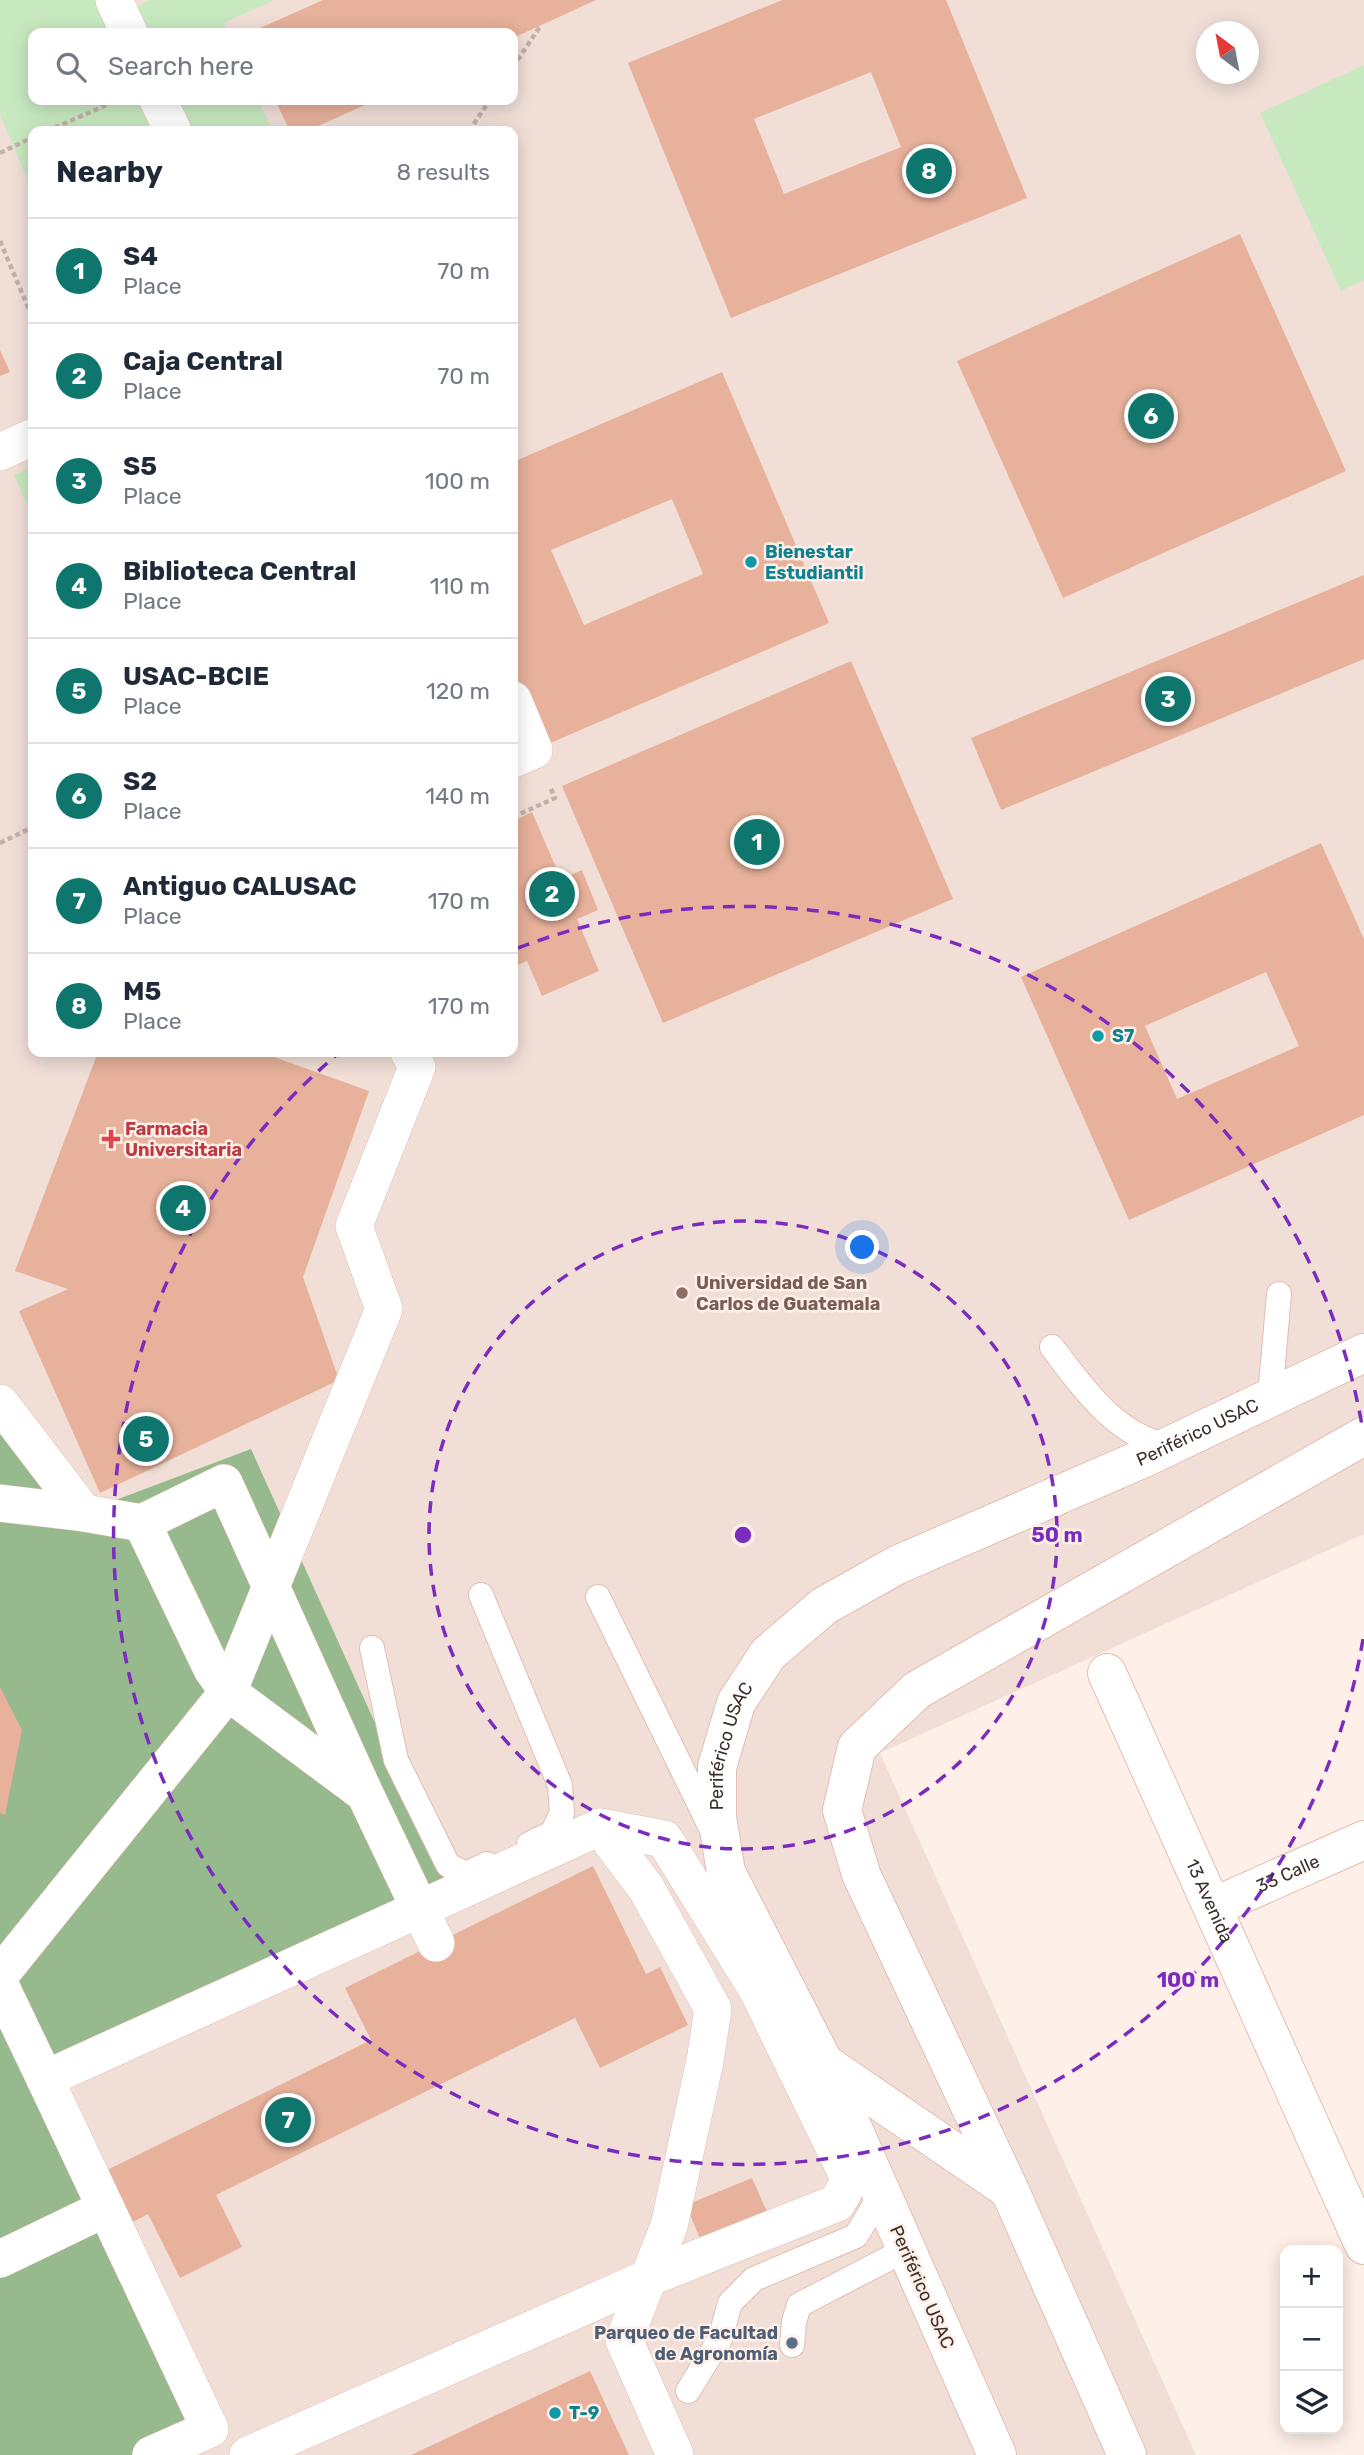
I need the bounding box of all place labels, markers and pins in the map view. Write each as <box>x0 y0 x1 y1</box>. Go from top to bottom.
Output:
pin: 8 <box>906 145 952 197</box>
pin: 6 <box>1128 390 1174 442</box>
place label: Bienestar Estudiantil <box>765 541 864 584</box>
marker: Bienestar Estudiantil <box>743 554 759 570</box>
pin: 3 <box>1145 673 1191 725</box>
pin: 1 <box>734 816 780 868</box>
pin: 2 <box>529 868 575 920</box>
place label: S7 <box>1112 1025 1134 1047</box>
marker: S7 <box>1090 1028 1106 1044</box>
place label: Farmacia Universitaria <box>125 1118 242 1161</box>
marker: Farmacia Universitaria <box>103 1131 119 1147</box>
pin: 4 <box>160 1182 206 1234</box>
place label: Universidad de San Carlos de Guatemala <box>696 1272 880 1315</box>
marker: Universidad de San Carlos de Guatemala <box>674 1285 690 1301</box>
pin: 5 <box>123 1413 169 1465</box>
centre of rings <box>731 1523 755 1547</box>
pin: 7 <box>265 2094 311 2146</box>
place label: Parqueo de Facultad de Agronomía <box>594 2322 778 2365</box>
marker: Parqueo de Facultad de Agronomía <box>784 2335 800 2351</box>
place label: T-9 <box>569 2402 599 2424</box>
marker: T-9 <box>547 2405 563 2421</box>

